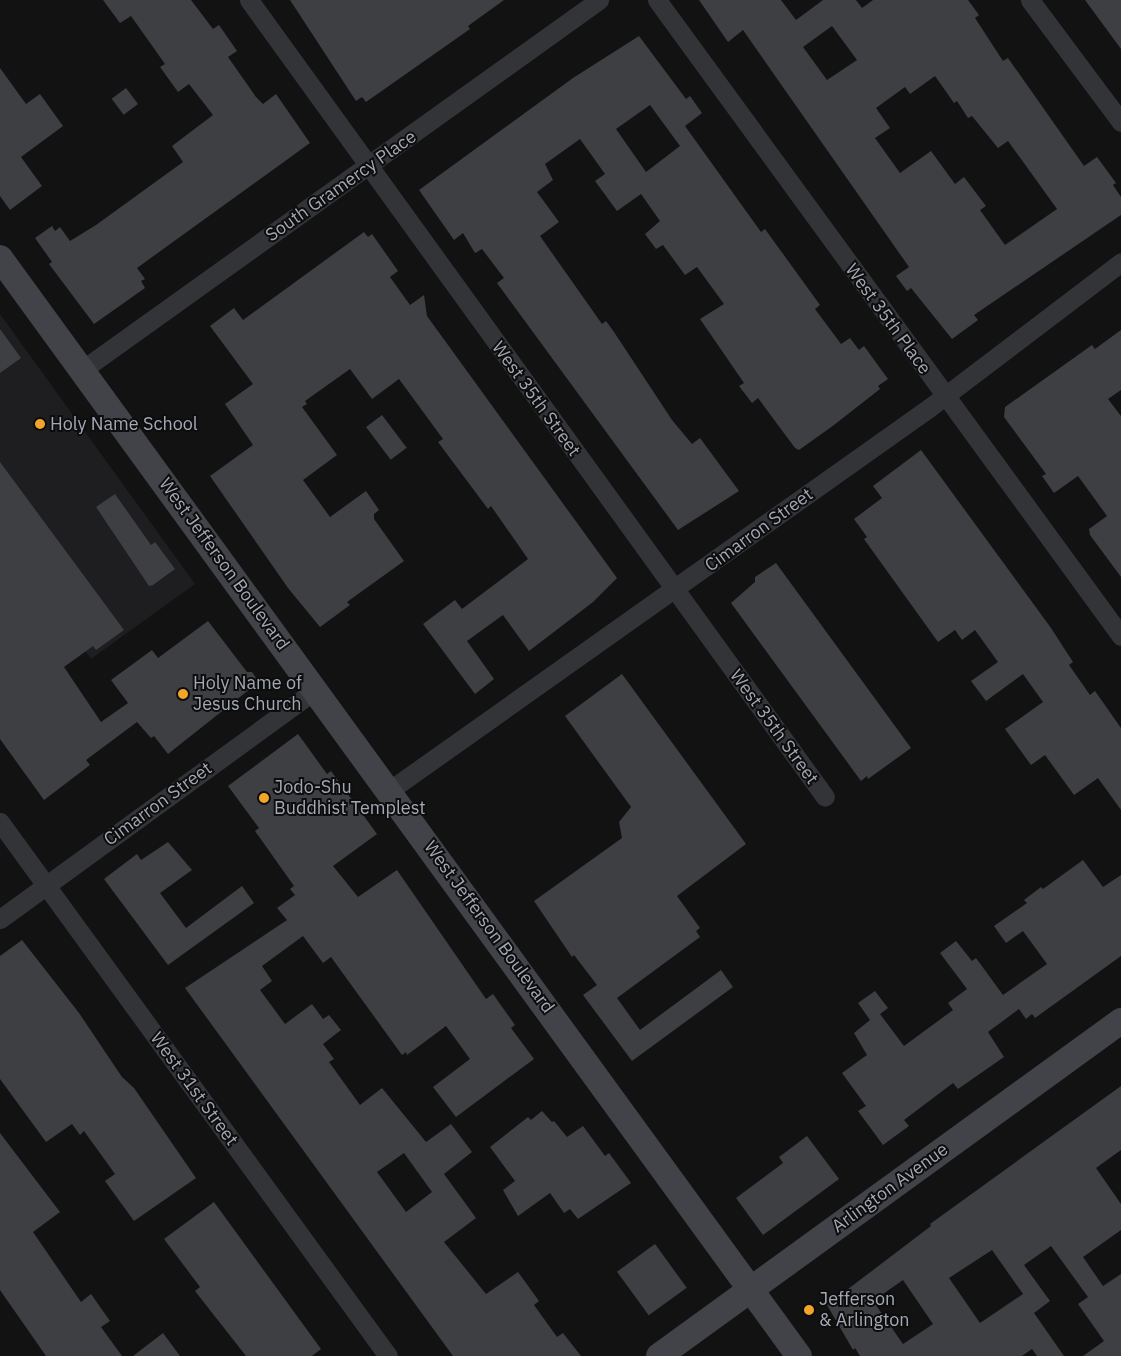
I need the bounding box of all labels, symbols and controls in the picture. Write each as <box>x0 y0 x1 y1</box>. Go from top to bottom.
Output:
street label: South Gramercy Place <box>262 126 420 246</box>
street label: West 35th Place <box>841 259 935 379</box>
street label: West 35th Street <box>487 337 585 461</box>
place label: Holy Name School <box>50 413 198 435</box>
marker: Holy Name School <box>34 418 46 430</box>
street label: West Jefferson Boulevard <box>154 474 294 654</box>
street label: Cimarron Street <box>701 484 817 576</box>
street label: West 35th Street <box>725 665 823 789</box>
place label: Holy Name of Jesus Church <box>193 673 302 716</box>
marker: Holy Name of Jesus Church <box>177 688 189 700</box>
street label: Cimarron Street <box>100 758 216 850</box>
place label: Jodo-Shu Buddhist Templest <box>274 777 426 820</box>
marker: Jodo-Shu Buddhist Templest <box>258 792 270 804</box>
street label: West Jefferson Boulevard <box>419 837 559 1017</box>
street label: West 31st Street <box>146 1028 242 1150</box>
street label: Arlington Avenue <box>828 1139 952 1237</box>
place label: Jefferson & Arlington <box>819 1289 910 1332</box>
marker: Jefferson & Arlington <box>803 1304 815 1316</box>

